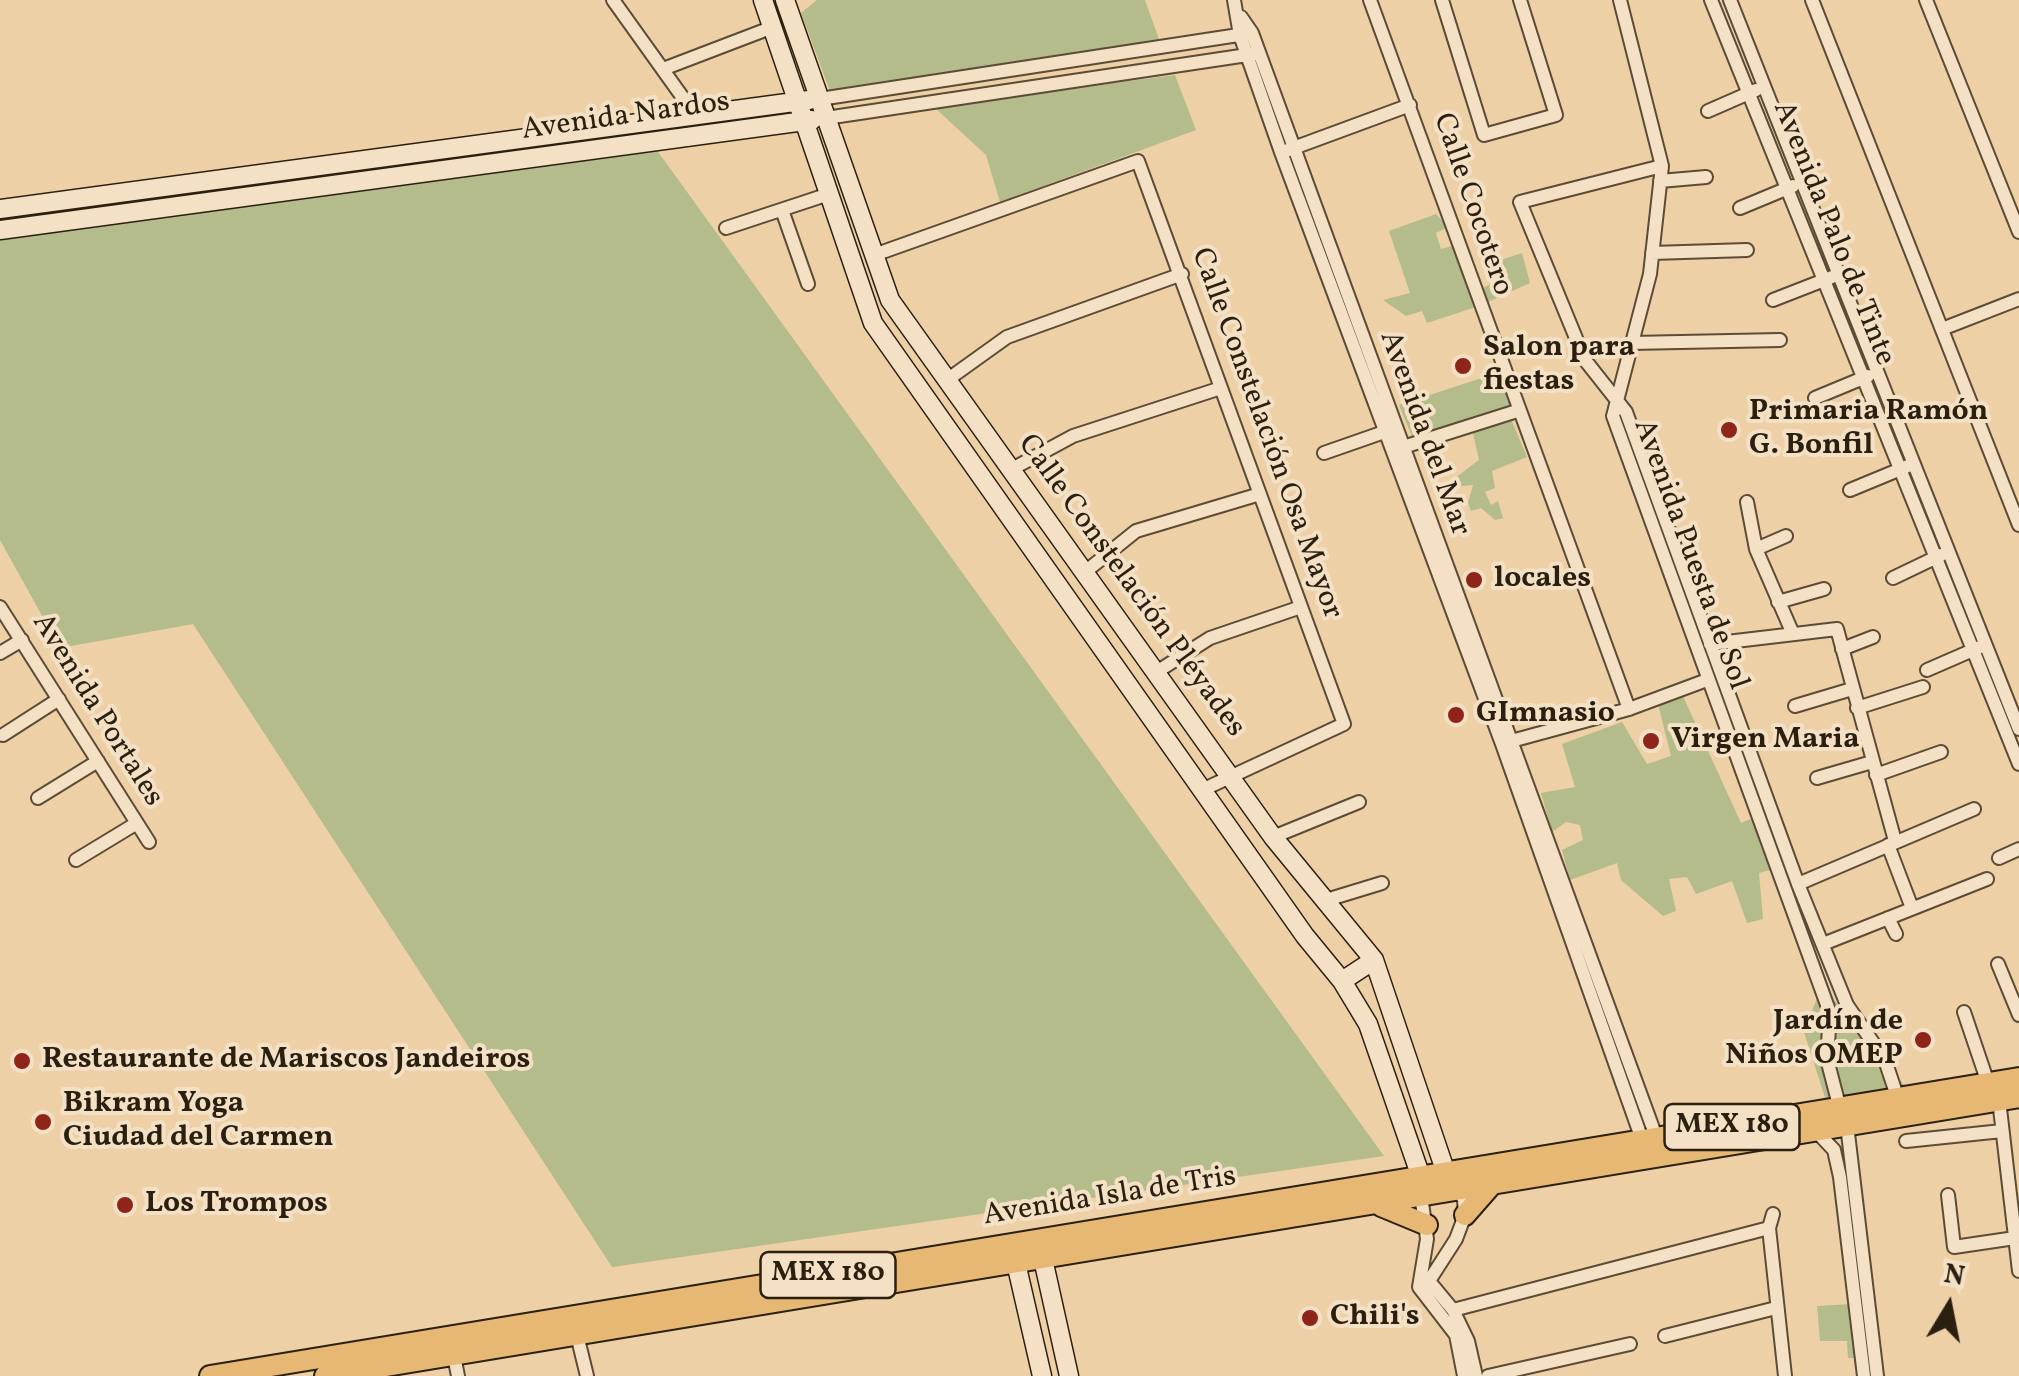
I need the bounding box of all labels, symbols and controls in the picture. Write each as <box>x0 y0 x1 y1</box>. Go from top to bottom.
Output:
street label: Avenida Nardos <box>520 86 732 150</box>
street label: Avenida Palo de Tinte <box>1763 97 1901 371</box>
street label: Calle Cocotero <box>1423 109 1519 301</box>
street label: Calle Constelación Osa Mayor <box>1181 244 1349 624</box>
street label: Avenida del Mar <box>1369 327 1477 541</box>
place label: Salon para fiestas <box>1483 331 1635 402</box>
marker: Salon para fiestas <box>1452 355 1474 377</box>
place label: Primaria Ramón G. Bonfil <box>1749 395 1988 466</box>
street label: Avenida Puesta de Sol <box>1623 415 1755 695</box>
marker: Primaria Ramón G. Bonfil <box>1718 419 1740 441</box>
street label: Calle Constelación Pléyades <box>1008 429 1252 745</box>
place label: locales <box>1494 562 1591 598</box>
marker: locales <box>1463 569 1485 591</box>
street label: Avenida Portales <box>22 608 170 814</box>
place label: GImnasio <box>1476 697 1615 733</box>
marker: GImnasio <box>1445 704 1467 726</box>
place label: Virgen Maria <box>1671 723 1860 759</box>
marker: Virgen Maria <box>1640 730 1662 752</box>
place label: Jardín de Niños OMEP <box>1725 1005 1903 1076</box>
marker: Jardín de Niños OMEP <box>1912 1029 1934 1051</box>
place label: Restaurante de Mariscos Jandeiros <box>42 1043 530 1079</box>
marker: Restaurante de Mariscos Jandeiros <box>11 1050 33 1072</box>
place label: Bikram Yoga Ciudad del Carmen <box>63 1087 333 1158</box>
road number: MEX 180 <box>1664 1104 1800 1150</box>
marker: Bikram Yoga Ciudad del Carmen <box>32 1111 54 1133</box>
street label: Avenida Isla de Tris <box>981 1160 1239 1236</box>
place label: Los Trompos <box>145 1187 328 1223</box>
marker: Los Trompos <box>114 1194 136 1216</box>
road number: MEX 180 <box>760 1252 896 1298</box>
text: N <box>1941 1255 1968 1297</box>
north arrow <box>1899 1256 1999 1356</box>
place label: Chili's <box>1330 1300 1420 1336</box>
marker: Chili's <box>1299 1307 1321 1329</box>

